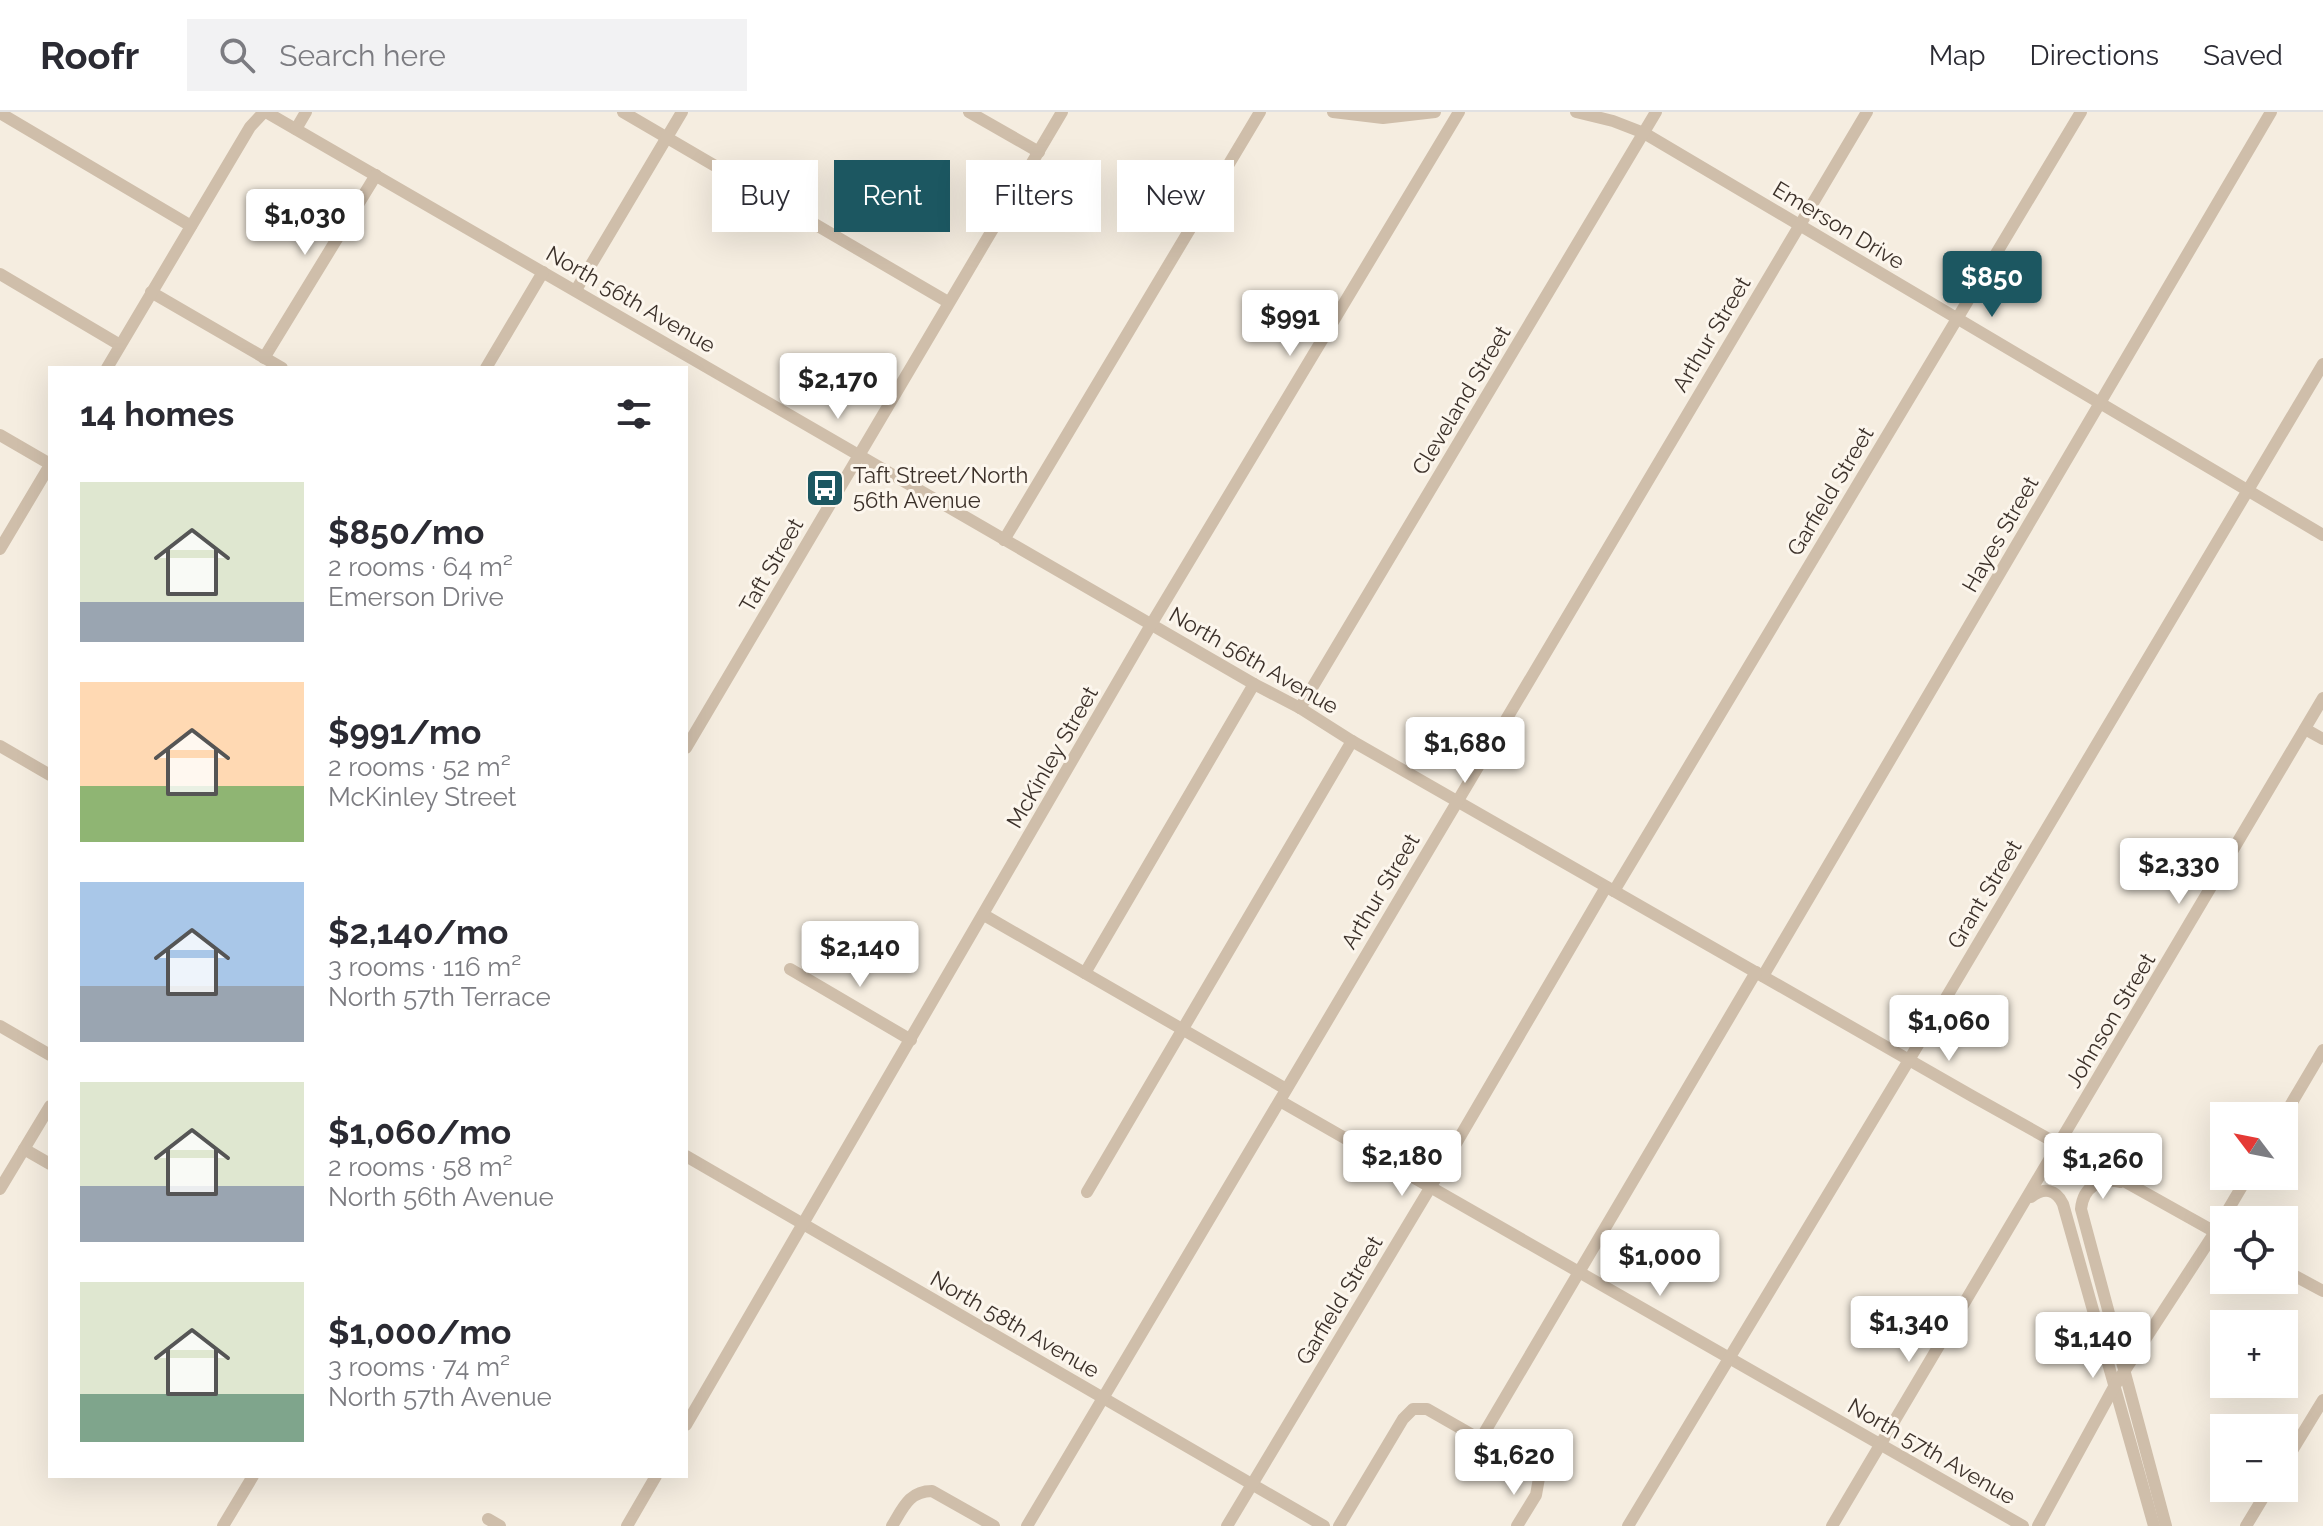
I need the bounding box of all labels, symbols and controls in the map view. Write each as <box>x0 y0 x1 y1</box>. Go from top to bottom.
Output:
search box <box>187 19 747 91</box>
text: Roofr <box>40 33 139 78</box>
icon: search <box>215 33 259 77</box>
text: Search here <box>279 38 446 73</box>
text: Map <box>1929 39 1986 72</box>
text: Directions <box>2030 39 2159 72</box>
text: Saved <box>2203 39 2283 72</box>
chip: Buy <box>712 160 818 232</box>
chip: Rent <box>834 160 950 232</box>
chip: Filters <box>966 160 1101 232</box>
chip: New <box>1117 160 1234 232</box>
street label: Emerson Drive <box>1769 176 1910 275</box>
pin: $1,030 <box>240 189 370 257</box>
text: $1,030 <box>264 200 346 230</box>
street label: North 56th Avenue <box>542 240 720 358</box>
pin: $850 <box>1945 251 2039 319</box>
text: $850 <box>1961 262 2023 292</box>
street label: Arthur Street <box>1666 271 1756 396</box>
pin: $991 <box>1243 290 1337 358</box>
text: $991 <box>1260 301 1320 331</box>
street label: Cleveland Street <box>1406 320 1516 479</box>
pin: $2,170 <box>773 353 903 421</box>
text: $2,170 <box>798 364 878 394</box>
icon: filters <box>612 392 656 436</box>
text: 14 homes <box>80 394 234 434</box>
street label: Garfield Street <box>1781 421 1879 560</box>
place label: Taft Street/North 56th Avenue <box>853 462 1028 513</box>
bus stop icon: Taft Street/North 56th Avenue <box>804 467 846 509</box>
street label: Hayes Street <box>1956 471 2044 597</box>
text: $850/mo <box>328 512 484 552</box>
street label: Taft Street <box>734 513 809 617</box>
icon: home <box>144 514 240 610</box>
text: 2 rooms · 64 m² <box>328 552 513 582</box>
text: Emerson Drive <box>328 582 504 612</box>
street label: North 56th Avenue <box>1165 601 1343 719</box>
street label: McKinley Street <box>1001 681 1103 833</box>
text: $991/mo <box>328 712 481 752</box>
icon: home <box>144 714 240 810</box>
pin: $1,680 <box>1400 717 1530 785</box>
text: $1,680 <box>1424 728 1506 758</box>
text: 2 rooms · 52 m² <box>328 752 511 782</box>
text: McKinley Street <box>328 782 516 812</box>
street label: Arthur Street <box>1335 828 1425 953</box>
street label: Grant Street <box>1941 834 2027 953</box>
pin: $2,330 <box>2114 838 2244 906</box>
text: $2,330 <box>2138 849 2220 879</box>
text: $2,140/mo <box>328 912 508 952</box>
icon: home <box>144 914 240 1010</box>
pin: $2,140 <box>795 921 925 989</box>
text: $2,140 <box>820 932 900 962</box>
street label: Johnson Street <box>2060 948 2161 1092</box>
text: 3 rooms · 116 m² <box>328 952 521 982</box>
text: North 57th Terrace <box>328 982 551 1012</box>
pin: $1,060 <box>1884 995 2014 1063</box>
text: $1,060 <box>1907 1006 1991 1036</box>
north arrow <box>2210 1102 2298 1190</box>
map controls <box>2210 1102 2298 1502</box>
text: $1,060/mo <box>328 1112 511 1152</box>
icon: home <box>144 1114 240 1210</box>
pin: $2,180 <box>1337 1130 1467 1198</box>
pin: $1,260 <box>2038 1133 2168 1201</box>
text: $2,180 <box>1361 1141 1443 1171</box>
text: $1,260 <box>2062 1144 2144 1174</box>
text: 2 rooms · 58 m² <box>328 1152 513 1182</box>
text: North 56th Avenue <box>328 1182 554 1212</box>
button: locate <box>2210 1206 2298 1294</box>
street label: Garfield Street <box>1290 1230 1388 1369</box>
pin: $1,000 <box>1595 1230 1725 1298</box>
text: $1,000 <box>1618 1241 1702 1271</box>
street label: North 58th Avenue <box>926 1265 1104 1383</box>
pin: $1,340 <box>1844 1296 1974 1364</box>
text: $1,340 <box>1869 1307 1949 1337</box>
button: + <box>2210 1310 2298 1398</box>
text: $1,000/mo <box>328 1312 511 1352</box>
pin: $1,140 <box>2028 1312 2158 1380</box>
icon: home <box>144 1314 240 1410</box>
text: $1,140 <box>2053 1323 2133 1353</box>
text: 3 rooms · 74 m² <box>328 1352 510 1382</box>
text: North 57th Avenue <box>328 1382 552 1412</box>
street label: North 57th Avenue <box>1843 1392 2021 1510</box>
button: − <box>2210 1414 2298 1502</box>
pin: $1,620 <box>1449 1429 1579 1497</box>
text: $1,620 <box>1473 1440 1555 1470</box>

